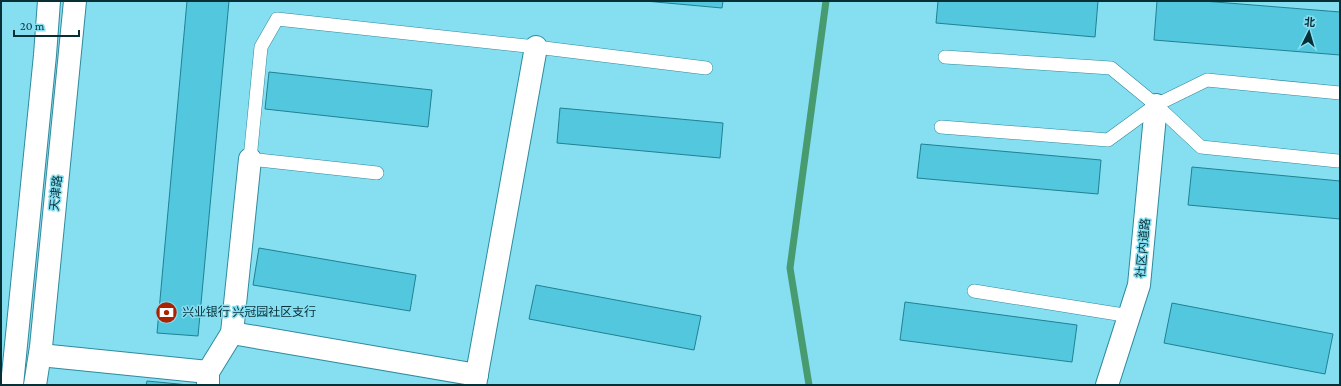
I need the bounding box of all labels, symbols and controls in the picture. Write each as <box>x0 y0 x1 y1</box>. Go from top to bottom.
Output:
scale bar <box>14 12 79 38</box>
north arrow <box>1289 12 1329 52</box>
text: 北 <box>1304 16 1316 28</box>
text: 20 m <box>20 19 45 33</box>
street label: 天津路 <box>47 174 65 212</box>
street label: 社区内道路 <box>1133 217 1153 279</box>
bank icon: 兴业银行 兴冠园社区支行 <box>154 299 180 325</box>
place label: 兴业银行 兴冠园社区支行 <box>182 305 316 319</box>

